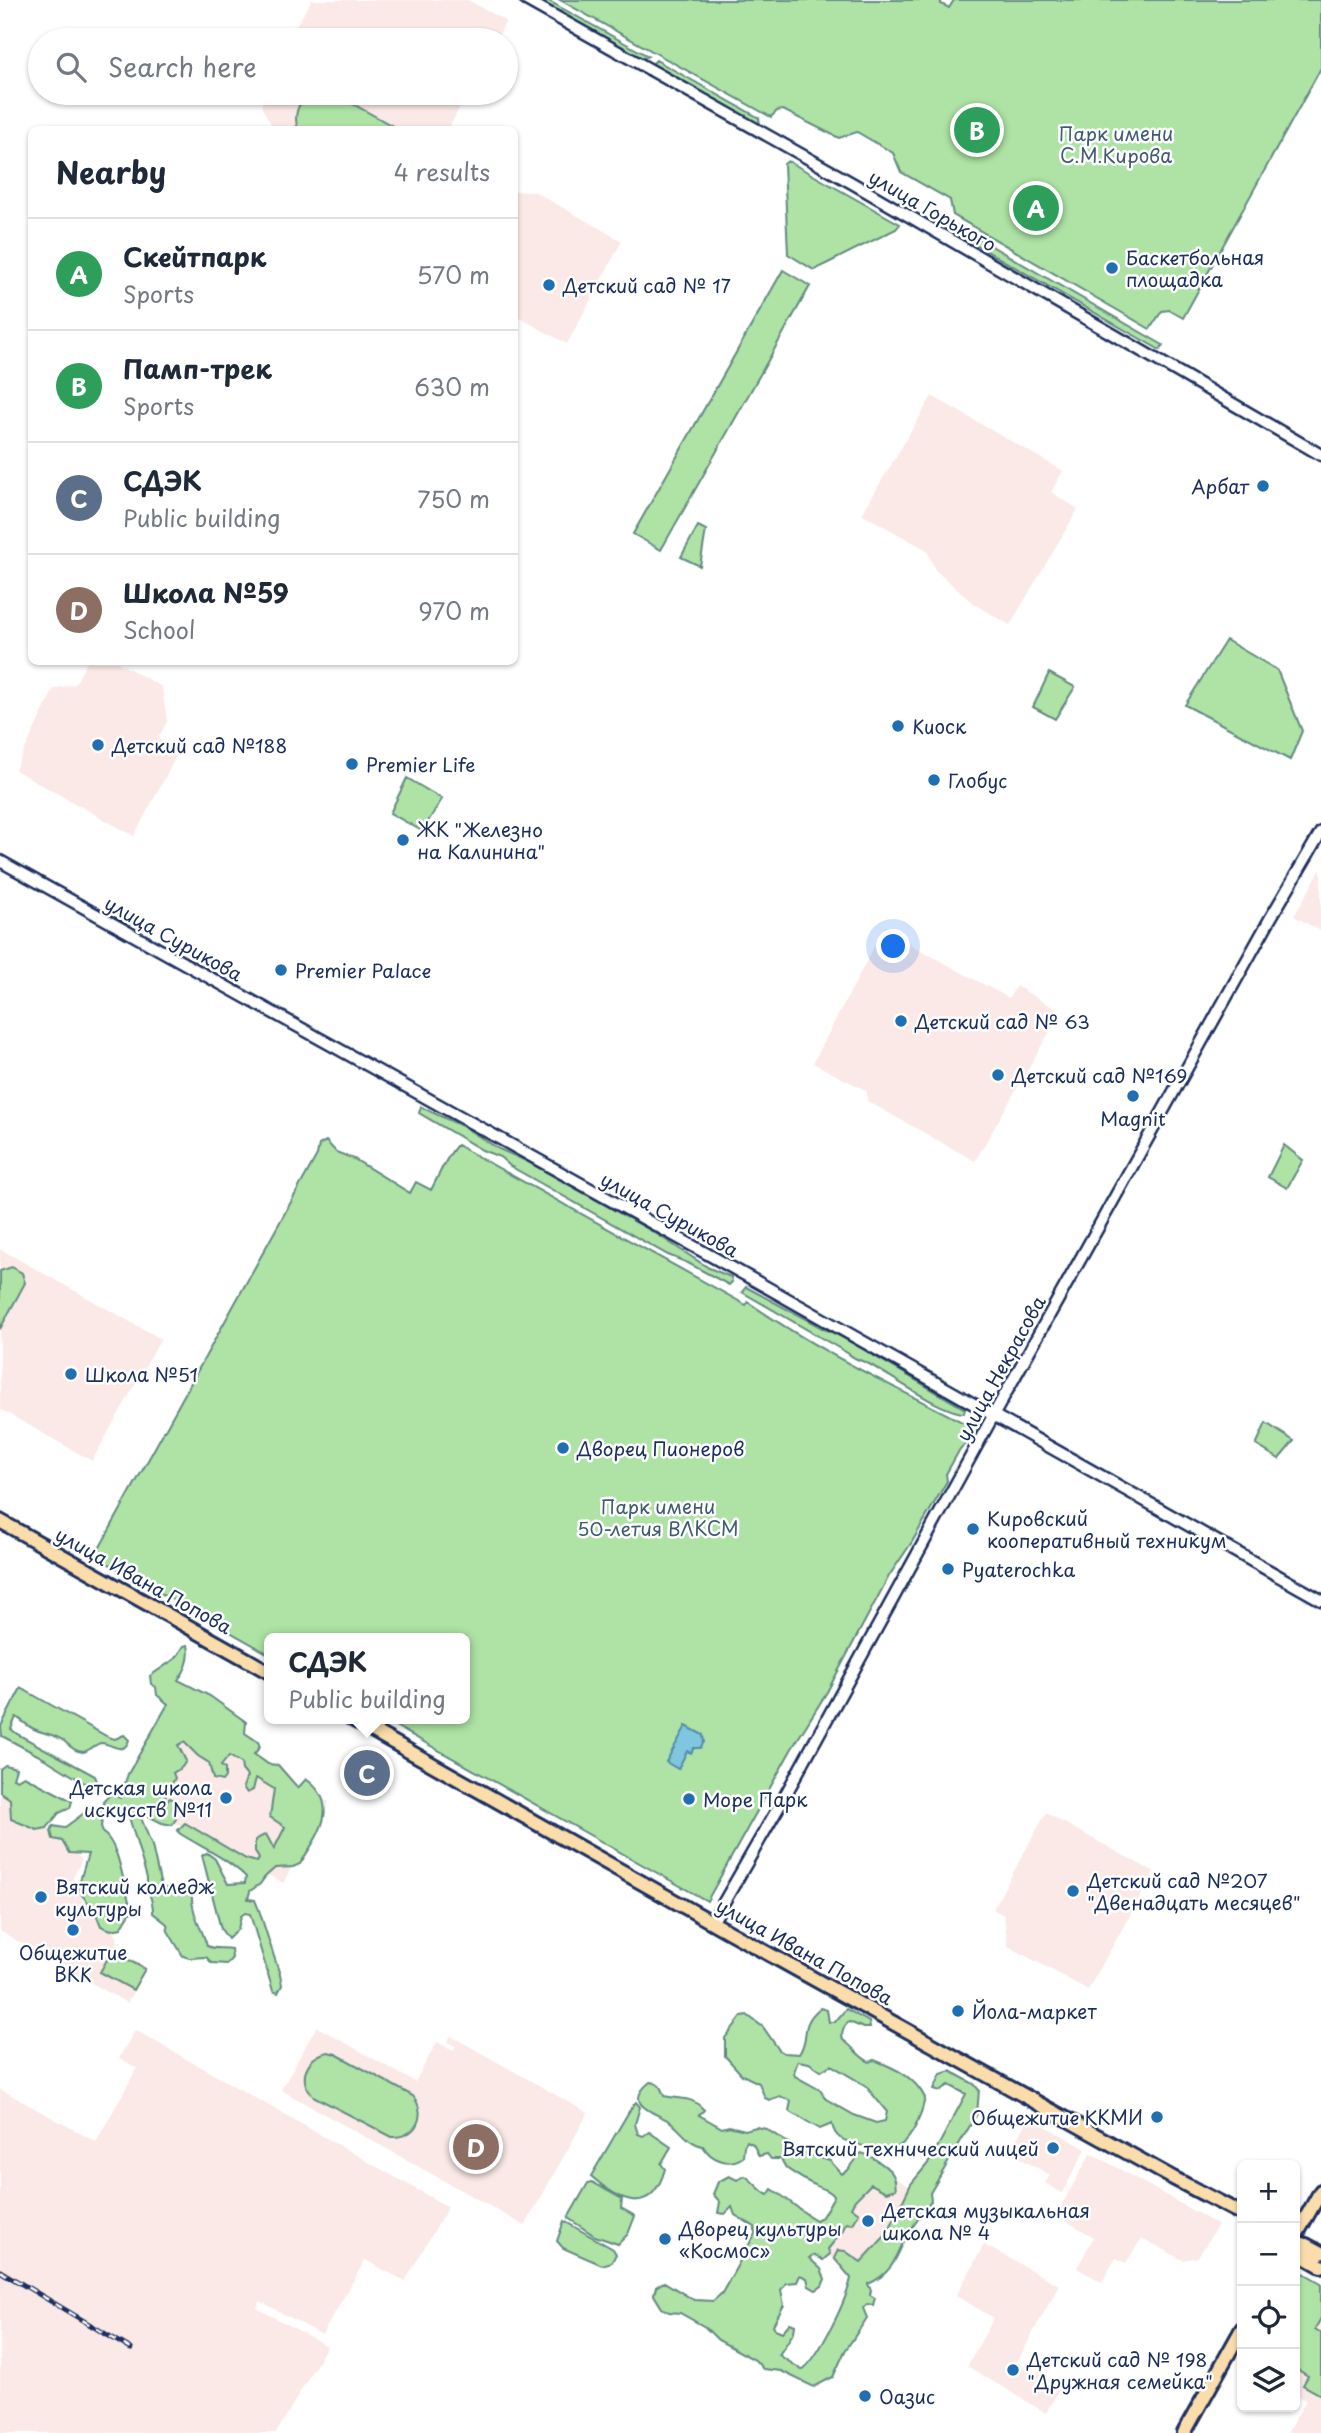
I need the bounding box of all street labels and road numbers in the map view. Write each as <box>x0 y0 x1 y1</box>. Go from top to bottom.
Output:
street label: улица Горького <box>864 162 1002 258</box>
street label: улица Сурикова <box>100 888 248 988</box>
street label: улица Сурикова <box>596 1164 744 1264</box>
street label: улица Некрасова <box>948 1290 1052 1446</box>
street label: улица Ивана Попова <box>51 1520 237 1640</box>
street label: улица Ивана Попова <box>712 1891 898 2011</box>

